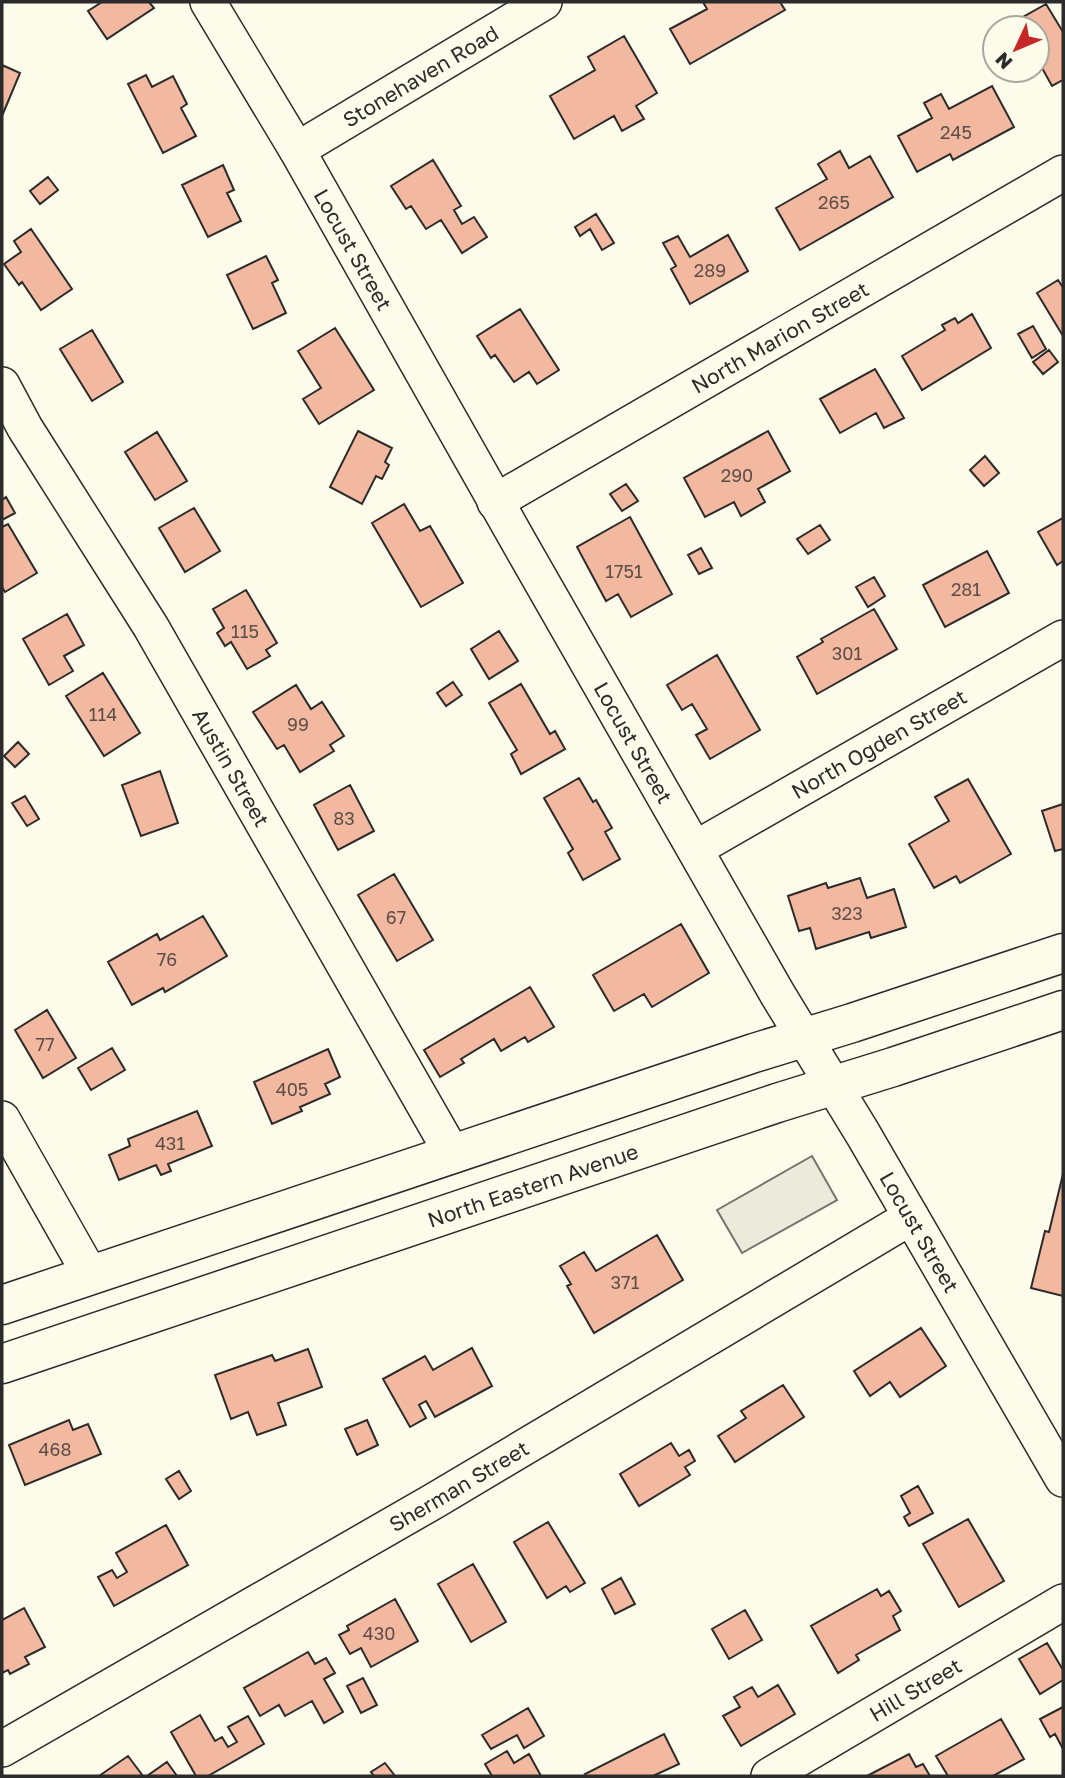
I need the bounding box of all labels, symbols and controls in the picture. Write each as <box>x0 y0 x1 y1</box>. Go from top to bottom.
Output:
north arrow <box>981 14 1051 84</box>
street label: Stonehaven Road <box>338 19 503 133</box>
text: N <box>990 48 1017 74</box>
house number: 245 <box>940 121 972 143</box>
street label: Locust Street <box>309 184 398 315</box>
house number: 265 <box>818 191 850 213</box>
house number: 289 <box>694 259 726 281</box>
street label: North Marion Street <box>686 276 873 399</box>
house number: 290 <box>721 464 753 486</box>
house number: 1751 <box>605 560 643 582</box>
house number: 281 <box>951 578 981 600</box>
house number: 115 <box>231 620 259 642</box>
house number: 301 <box>832 642 862 664</box>
street label: Locust Street <box>589 677 678 808</box>
street label: North Ogden Street <box>787 683 971 804</box>
house number: 114 <box>89 703 117 725</box>
street label: Austin Street <box>187 704 275 831</box>
house number: 99 <box>287 713 309 735</box>
house number: 83 <box>333 807 355 829</box>
house number: 323 <box>831 902 863 924</box>
house number: 67 <box>386 906 406 928</box>
house number: 76 <box>157 948 177 970</box>
house number: 77 <box>35 1033 55 1055</box>
house number: 405 <box>276 1078 308 1100</box>
house number: 431 <box>155 1132 185 1154</box>
street label: North Eastern Avenue <box>424 1138 641 1233</box>
street label: Locust Street <box>874 1167 965 1297</box>
house number: 371 <box>611 1271 640 1293</box>
street label: Sherman Street <box>384 1435 533 1537</box>
house number: 468 <box>39 1438 71 1460</box>
house number: 430 <box>363 1622 395 1644</box>
street label: Hill Street <box>865 1652 966 1727</box>

